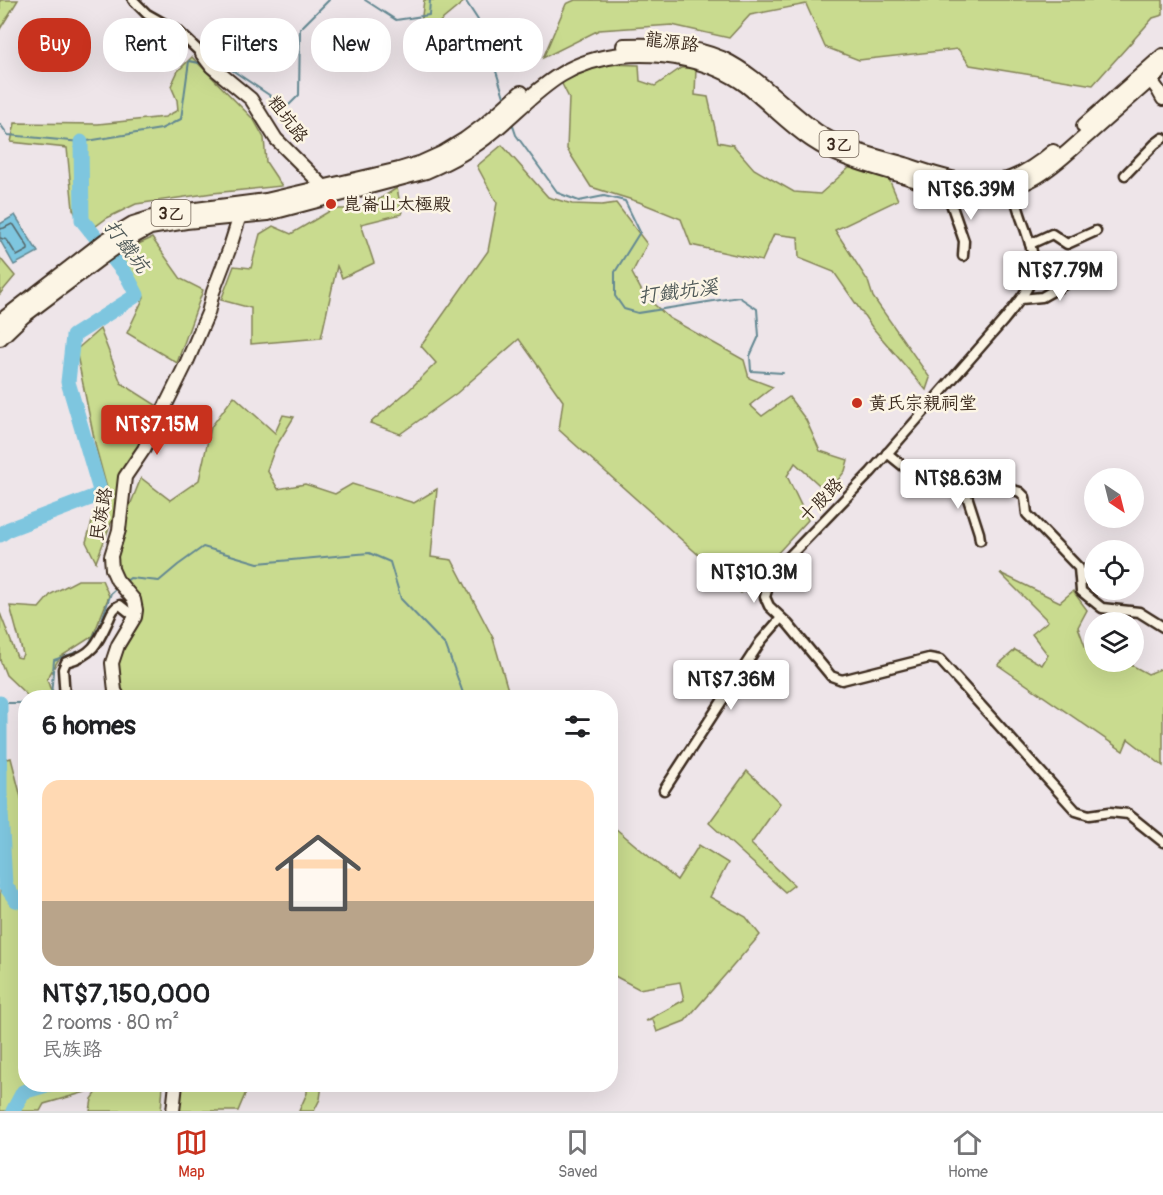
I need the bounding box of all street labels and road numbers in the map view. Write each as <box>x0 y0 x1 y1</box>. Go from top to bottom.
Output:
street label: 龍源路 <box>644 28 700 57</box>
street label: 粗坑路 <box>262 91 313 148</box>
road number: 3乙 <box>820 131 858 157</box>
road number: 3乙 <box>152 200 190 226</box>
street label: 十股路 <box>794 473 848 528</box>
street label: 民族路 <box>85 486 118 543</box>

